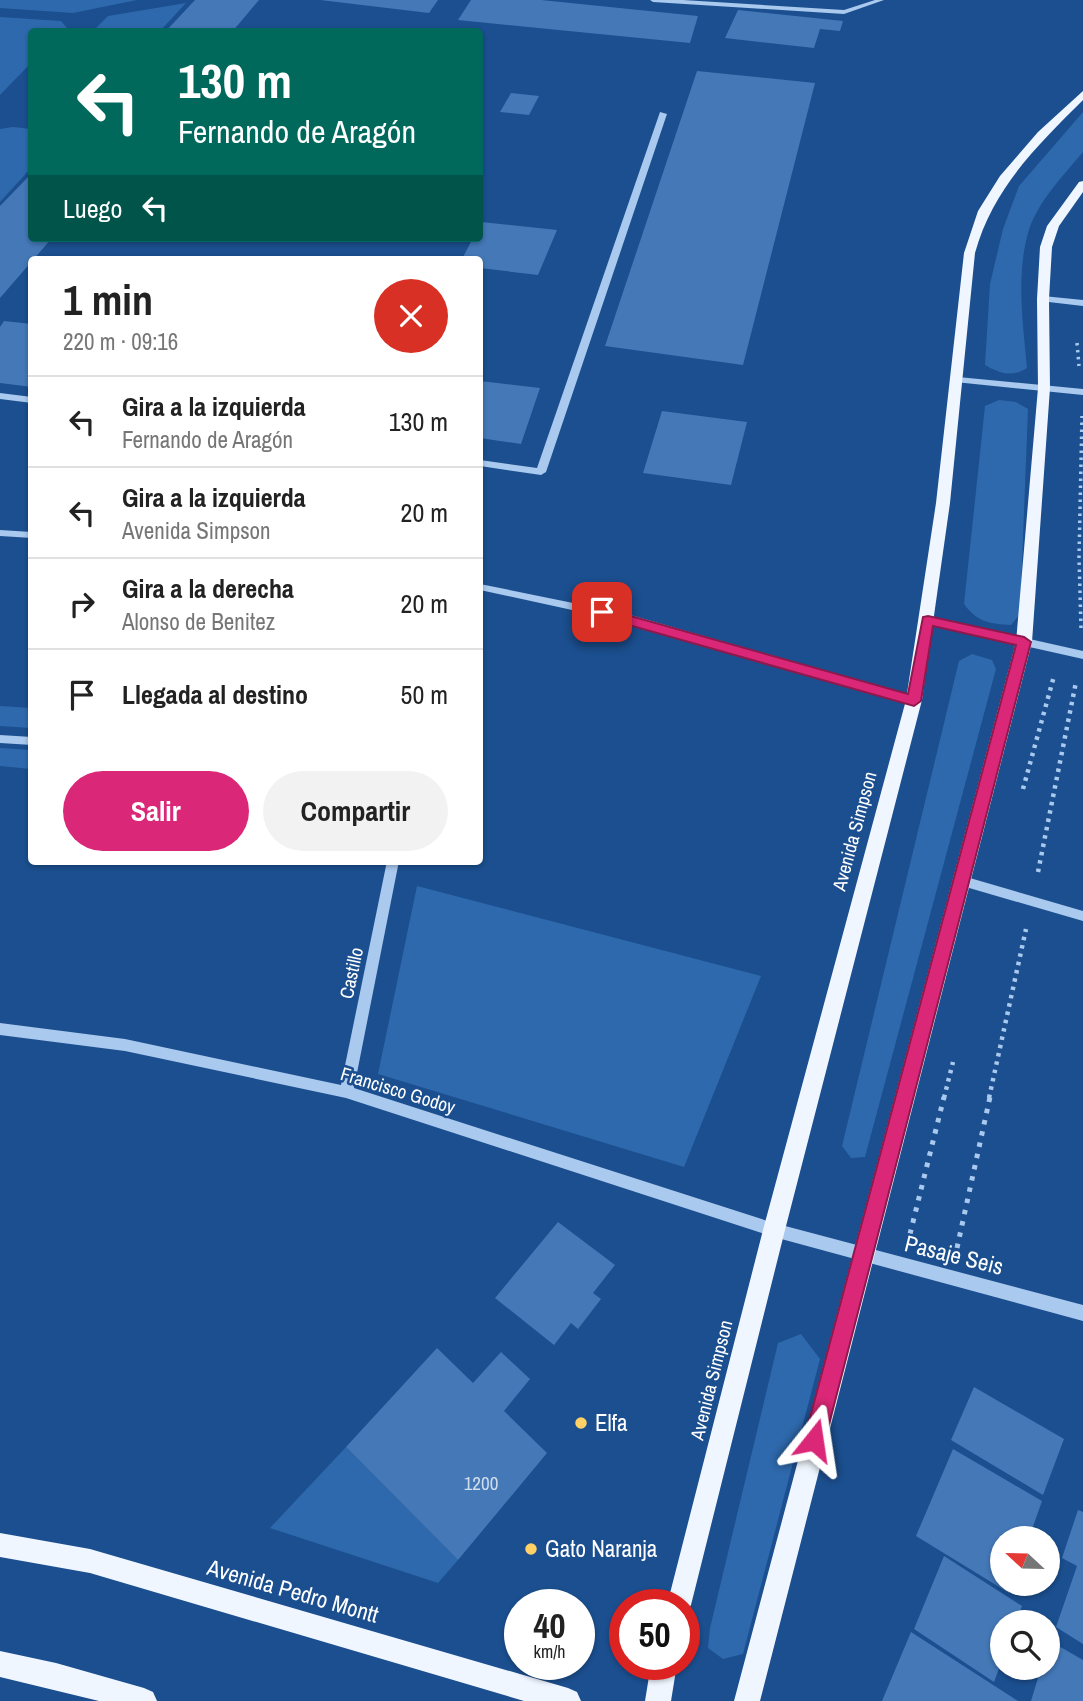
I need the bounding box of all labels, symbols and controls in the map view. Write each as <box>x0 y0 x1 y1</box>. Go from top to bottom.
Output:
text: 130 m <box>178 47 292 113</box>
icon: left <box>63 56 154 147</box>
text: Fernando de Aragón <box>178 110 416 153</box>
icon: left <box>136 189 174 227</box>
text: Luego <box>63 191 122 226</box>
text: 1 min <box>63 272 153 328</box>
button: close <box>374 279 448 353</box>
text: 220 m · 09:16 <box>63 326 178 357</box>
text: Gira a la izquierda <box>122 389 306 424</box>
icon: left <box>63 403 101 441</box>
text: 130 m <box>389 404 448 439</box>
text: Fernando de Aragón <box>122 424 293 455</box>
text: Gira a la izquierda <box>122 480 306 515</box>
icon: left <box>63 494 101 532</box>
text: 20 m <box>401 495 448 530</box>
text: Avenida Simpson <box>122 515 271 546</box>
text: Gira a la derecha <box>122 571 294 606</box>
pin <box>572 582 632 642</box>
icon: right <box>63 585 101 623</box>
text: 20 m <box>401 586 448 621</box>
icon: arrive <box>583 593 621 631</box>
text: Alonso de Benitez <box>122 606 275 637</box>
icon: arrive <box>63 676 101 714</box>
text: Llegada al destino <box>122 677 308 712</box>
text: 50 m <box>401 677 448 712</box>
street label: Avenida Simpson <box>825 768 882 895</box>
button: Salir <box>63 771 249 851</box>
button: Compartir <box>263 771 448 851</box>
street label: Castillo <box>333 945 369 1001</box>
street label: Francisco Godoy <box>337 1060 459 1120</box>
street label: Pasaje Seis <box>902 1227 1007 1282</box>
street label: Avenida Simpson <box>683 1317 738 1444</box>
position arrow <box>777 1403 851 1477</box>
place label: Elfa <box>595 1407 628 1438</box>
marker: Elfa <box>573 1415 589 1431</box>
house number: 1200 <box>464 1470 498 1496</box>
north arrow <box>990 1526 1060 1596</box>
map controls <box>990 1526 1060 1680</box>
place label: Gato Naranja <box>545 1533 658 1564</box>
marker: Gato Naranja <box>523 1541 539 1557</box>
street label: Avenida Pedro Montt <box>203 1551 382 1630</box>
speed limit sign: 50 <box>609 1589 700 1680</box>
text: 40 <box>534 1602 565 1649</box>
button: search <box>990 1610 1060 1680</box>
text: km/h <box>534 1639 566 1664</box>

